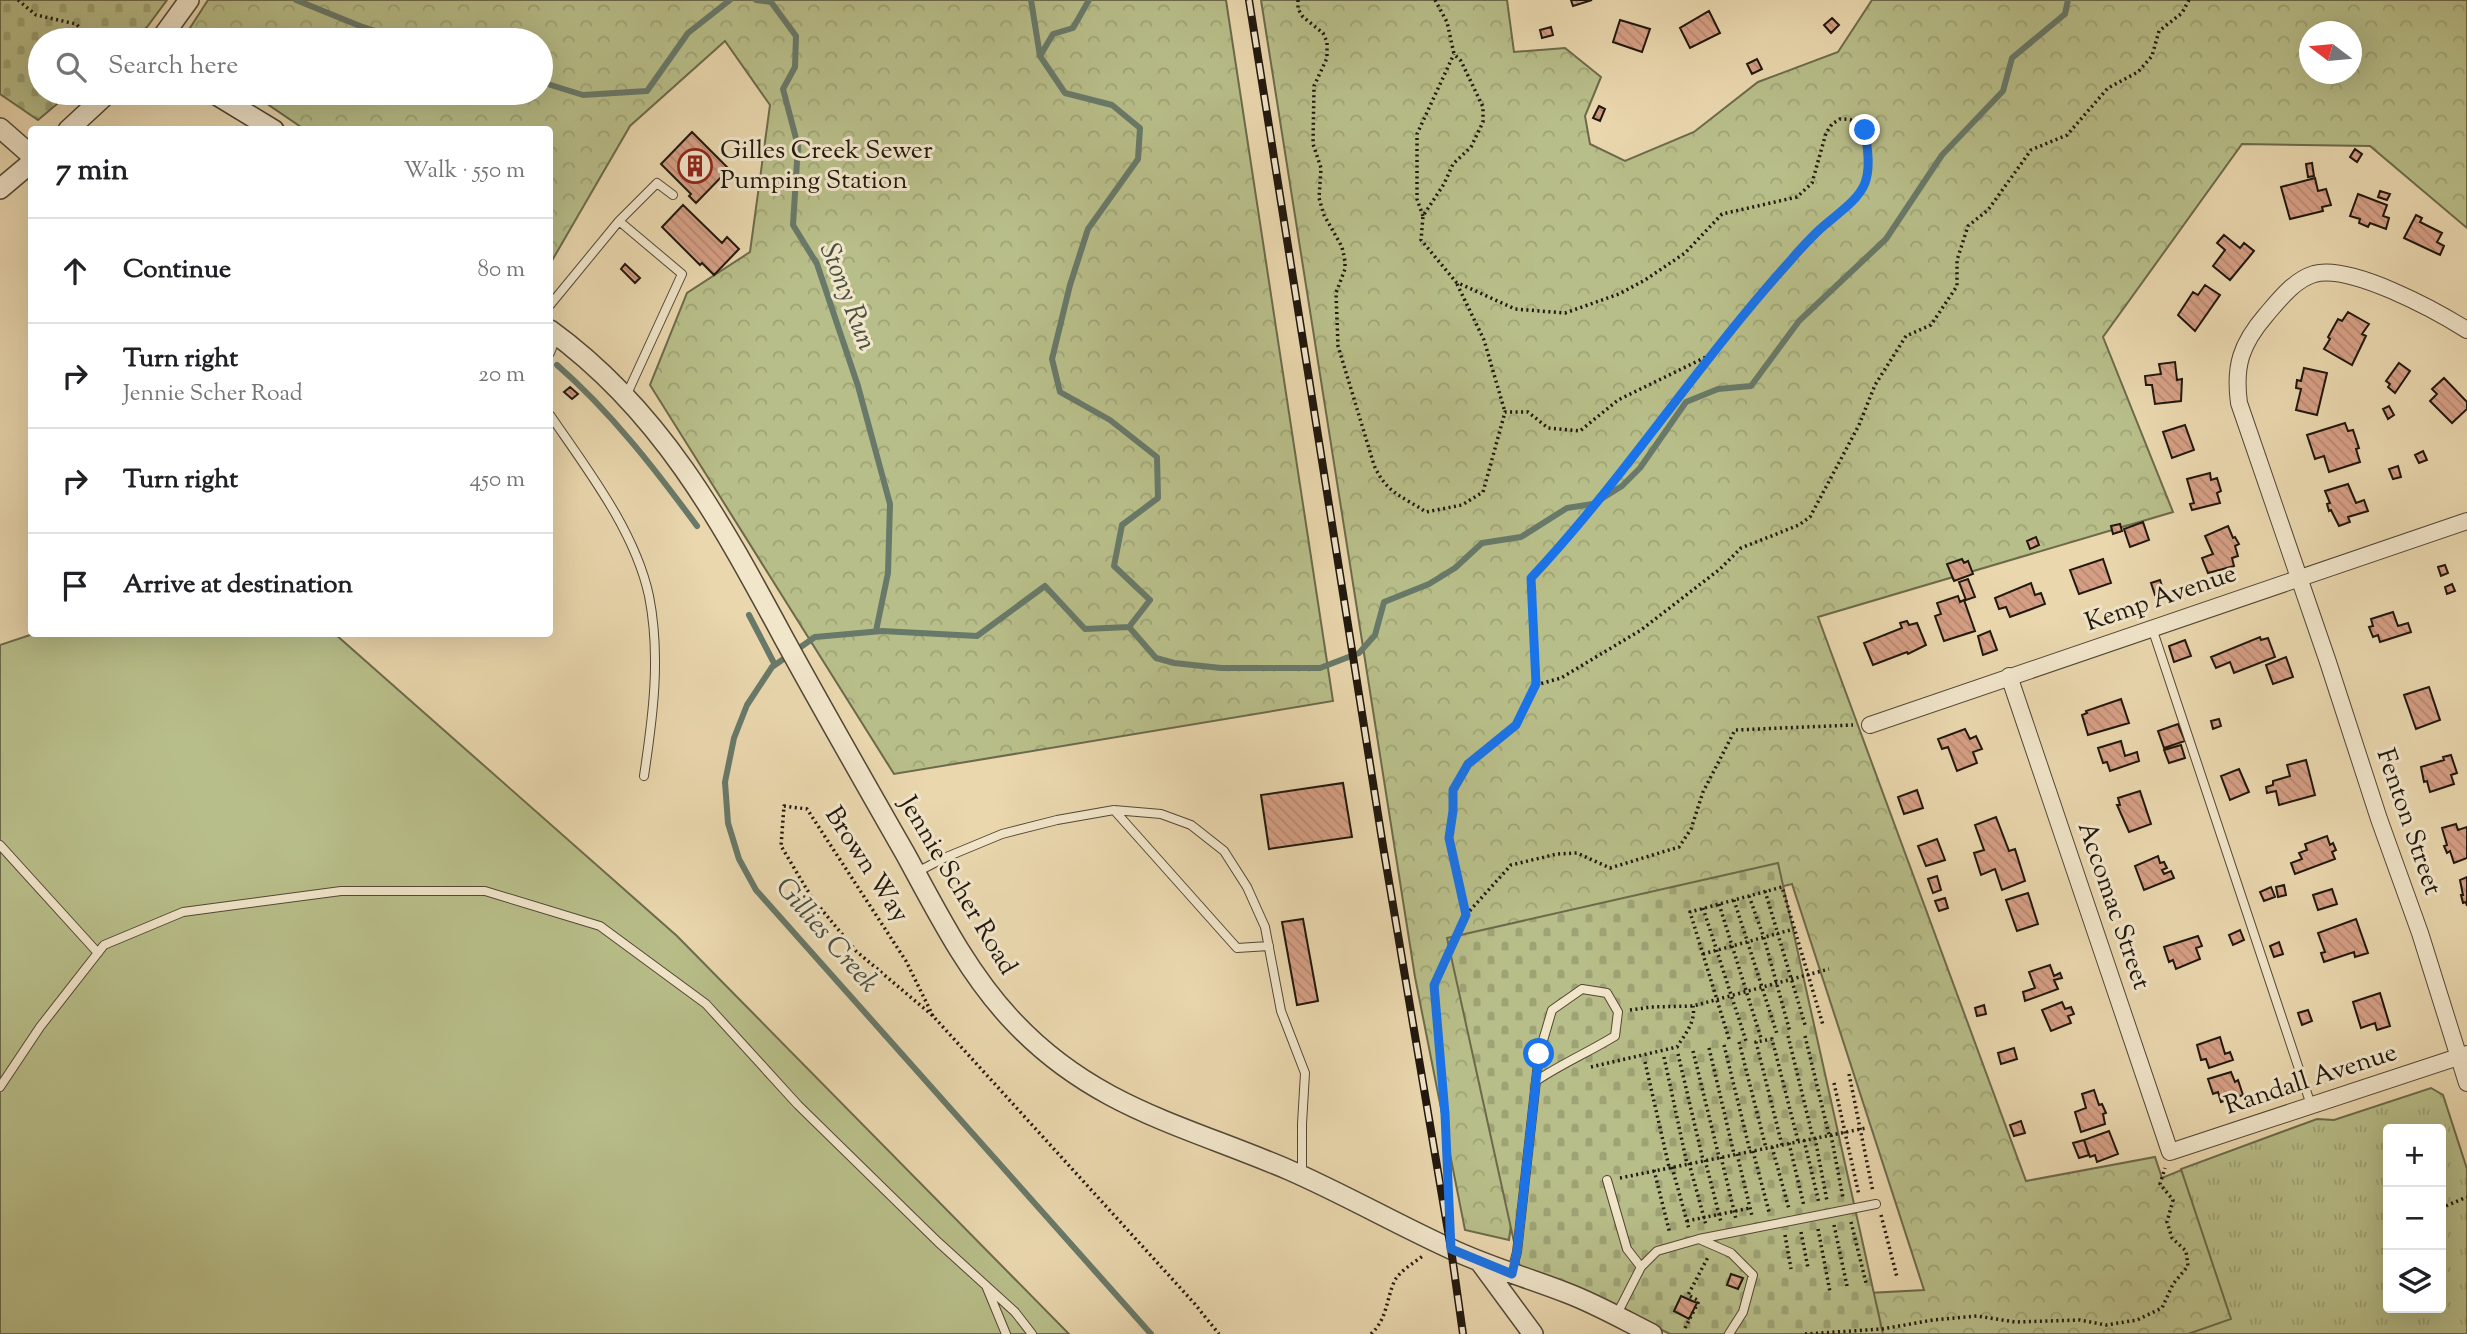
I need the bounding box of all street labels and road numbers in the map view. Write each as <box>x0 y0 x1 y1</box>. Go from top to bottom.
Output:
street label: Kemp Avenue <box>2080 556 2242 642</box>
street label: Fenton Street <box>2366 744 2450 900</box>
street label: Jennie Scher Road <box>888 788 1025 983</box>
street label: Brown Way <box>815 800 917 930</box>
street label: Accomac Street <box>2067 817 2159 995</box>
street label: Randall Avenue <box>2220 1035 2402 1125</box>

